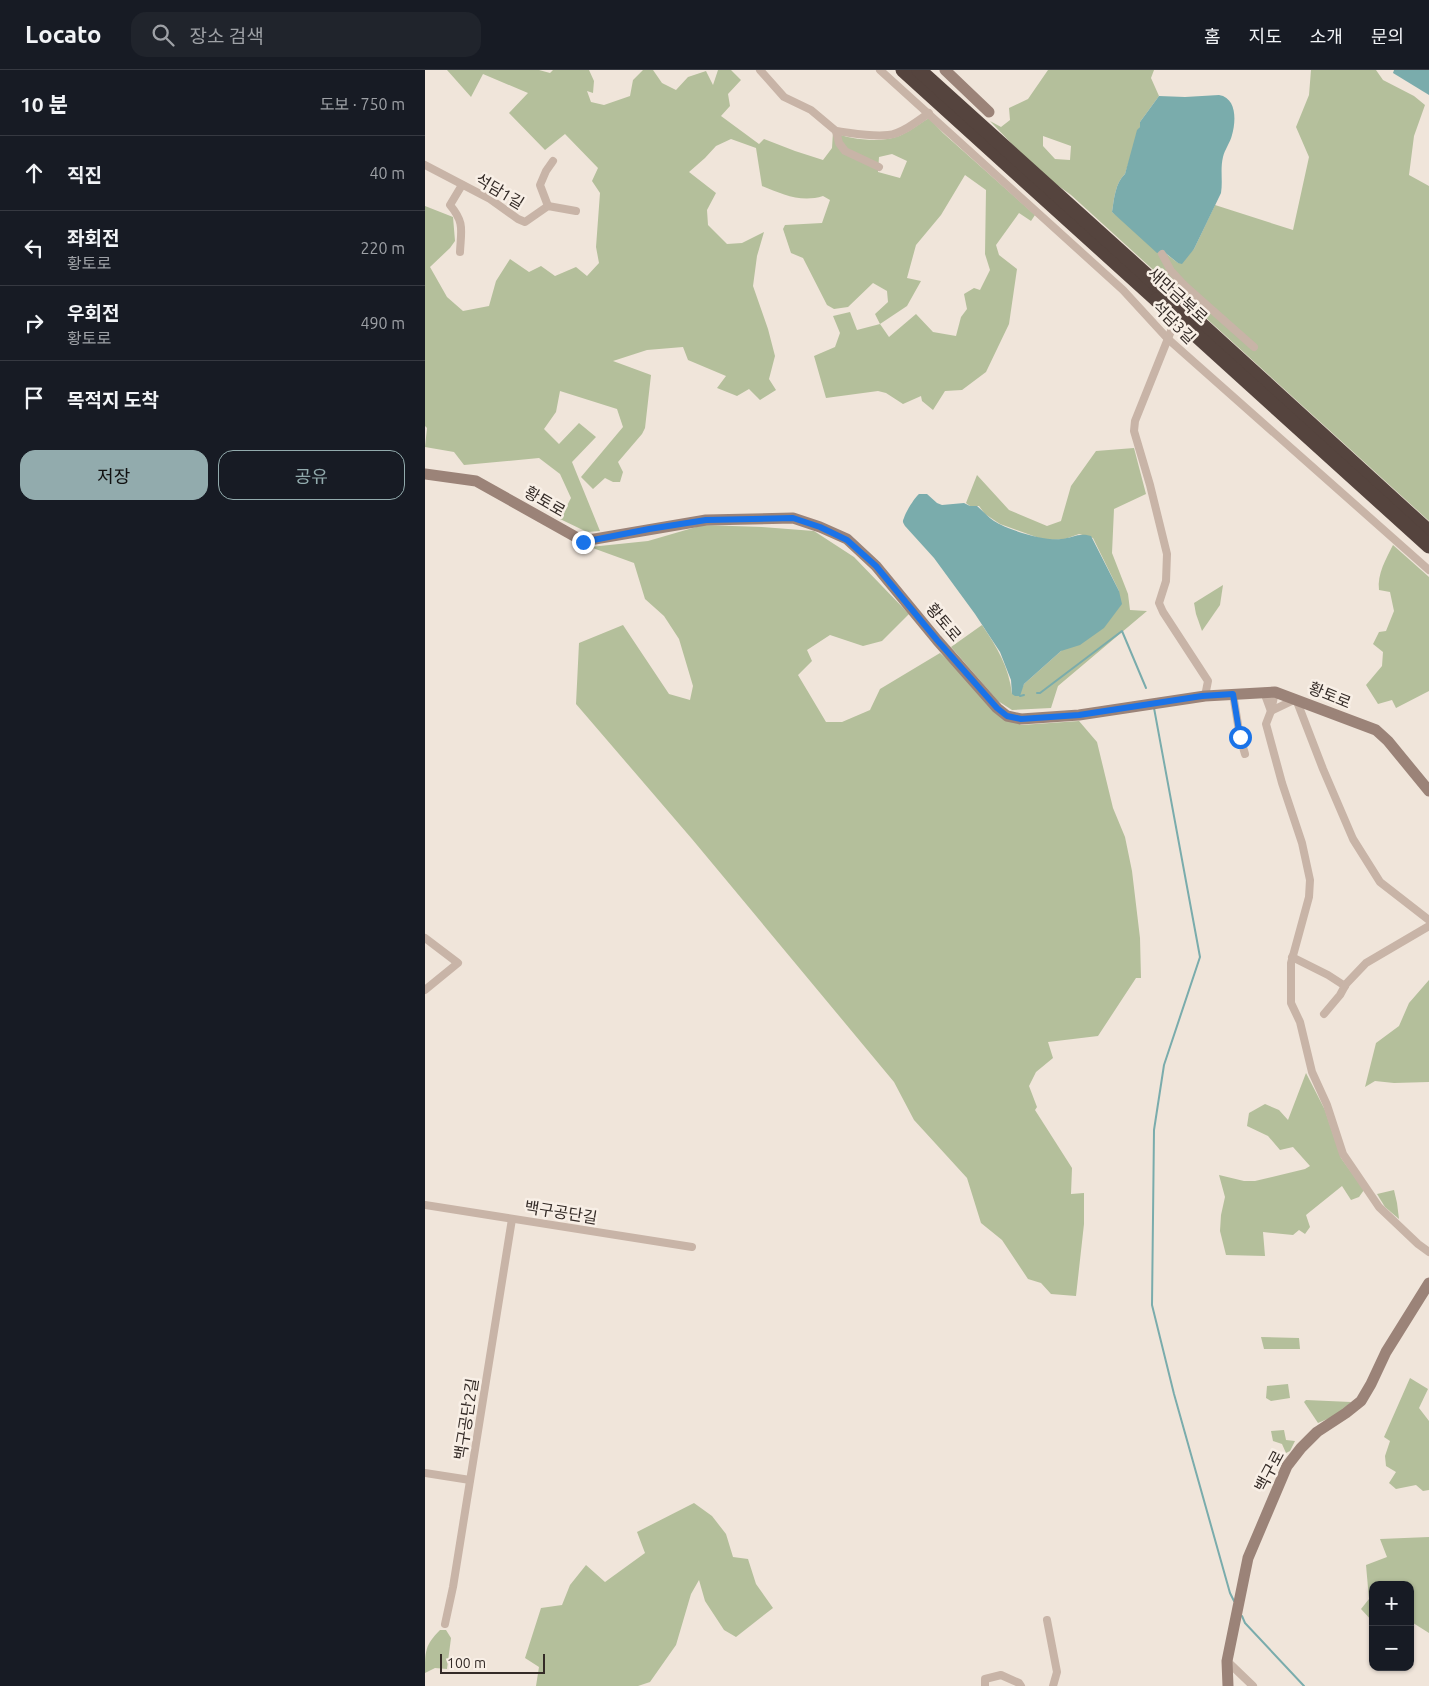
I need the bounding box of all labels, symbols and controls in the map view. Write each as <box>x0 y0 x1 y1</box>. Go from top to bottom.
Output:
search box <box>131 12 481 57</box>
text: Locato <box>25 21 101 48</box>
icon: search <box>149 21 177 49</box>
text: 장소 검색 <box>189 25 264 47</box>
text: 홈 <box>1204 26 1221 46</box>
text: 지도 <box>1249 26 1282 46</box>
text: 소개 <box>1310 26 1343 46</box>
text: 문의 <box>1371 26 1404 46</box>
text: 10 분 <box>20 92 68 116</box>
text: 도보 · 750 m <box>320 95 405 113</box>
icon: ahead <box>20 159 48 187</box>
text: 직진 <box>67 164 102 186</box>
text: 40 m <box>369 164 405 182</box>
street label: 석담1길 <box>473 170 527 212</box>
text: 좌회전 <box>67 227 119 249</box>
icon: left <box>20 234 48 262</box>
text: 220 m <box>360 239 405 257</box>
text: 황토로 <box>67 254 111 272</box>
street label: 새만금북로 <box>1145 264 1212 326</box>
street label: 석담3길 <box>1149 297 1199 347</box>
text: 우회전 <box>67 302 119 324</box>
icon: right <box>20 309 48 337</box>
text: 490 m <box>360 314 405 332</box>
text: 황토로 <box>67 329 111 347</box>
icon: arrive <box>20 384 48 412</box>
text: 목적지 도착 <box>67 389 159 411</box>
button: 저장 <box>20 450 208 500</box>
button: 공유 <box>218 450 405 500</box>
street label: 황토로 <box>521 482 569 520</box>
route end <box>572 531 595 554</box>
street label: 황토로 <box>923 599 965 645</box>
street label: 황토로 <box>1306 678 1354 712</box>
route start <box>1229 726 1252 749</box>
street label: 백구공단길 <box>523 1197 599 1227</box>
street label: 백구공단2길 <box>451 1377 481 1461</box>
street label: 백구로 <box>1251 1447 1287 1495</box>
map controls <box>1369 1581 1414 1671</box>
button: + <box>1369 1581 1414 1626</box>
button: − <box>1369 1626 1414 1671</box>
scale bar <box>440 1651 545 1674</box>
text: 100 m <box>447 1655 486 1671</box>

